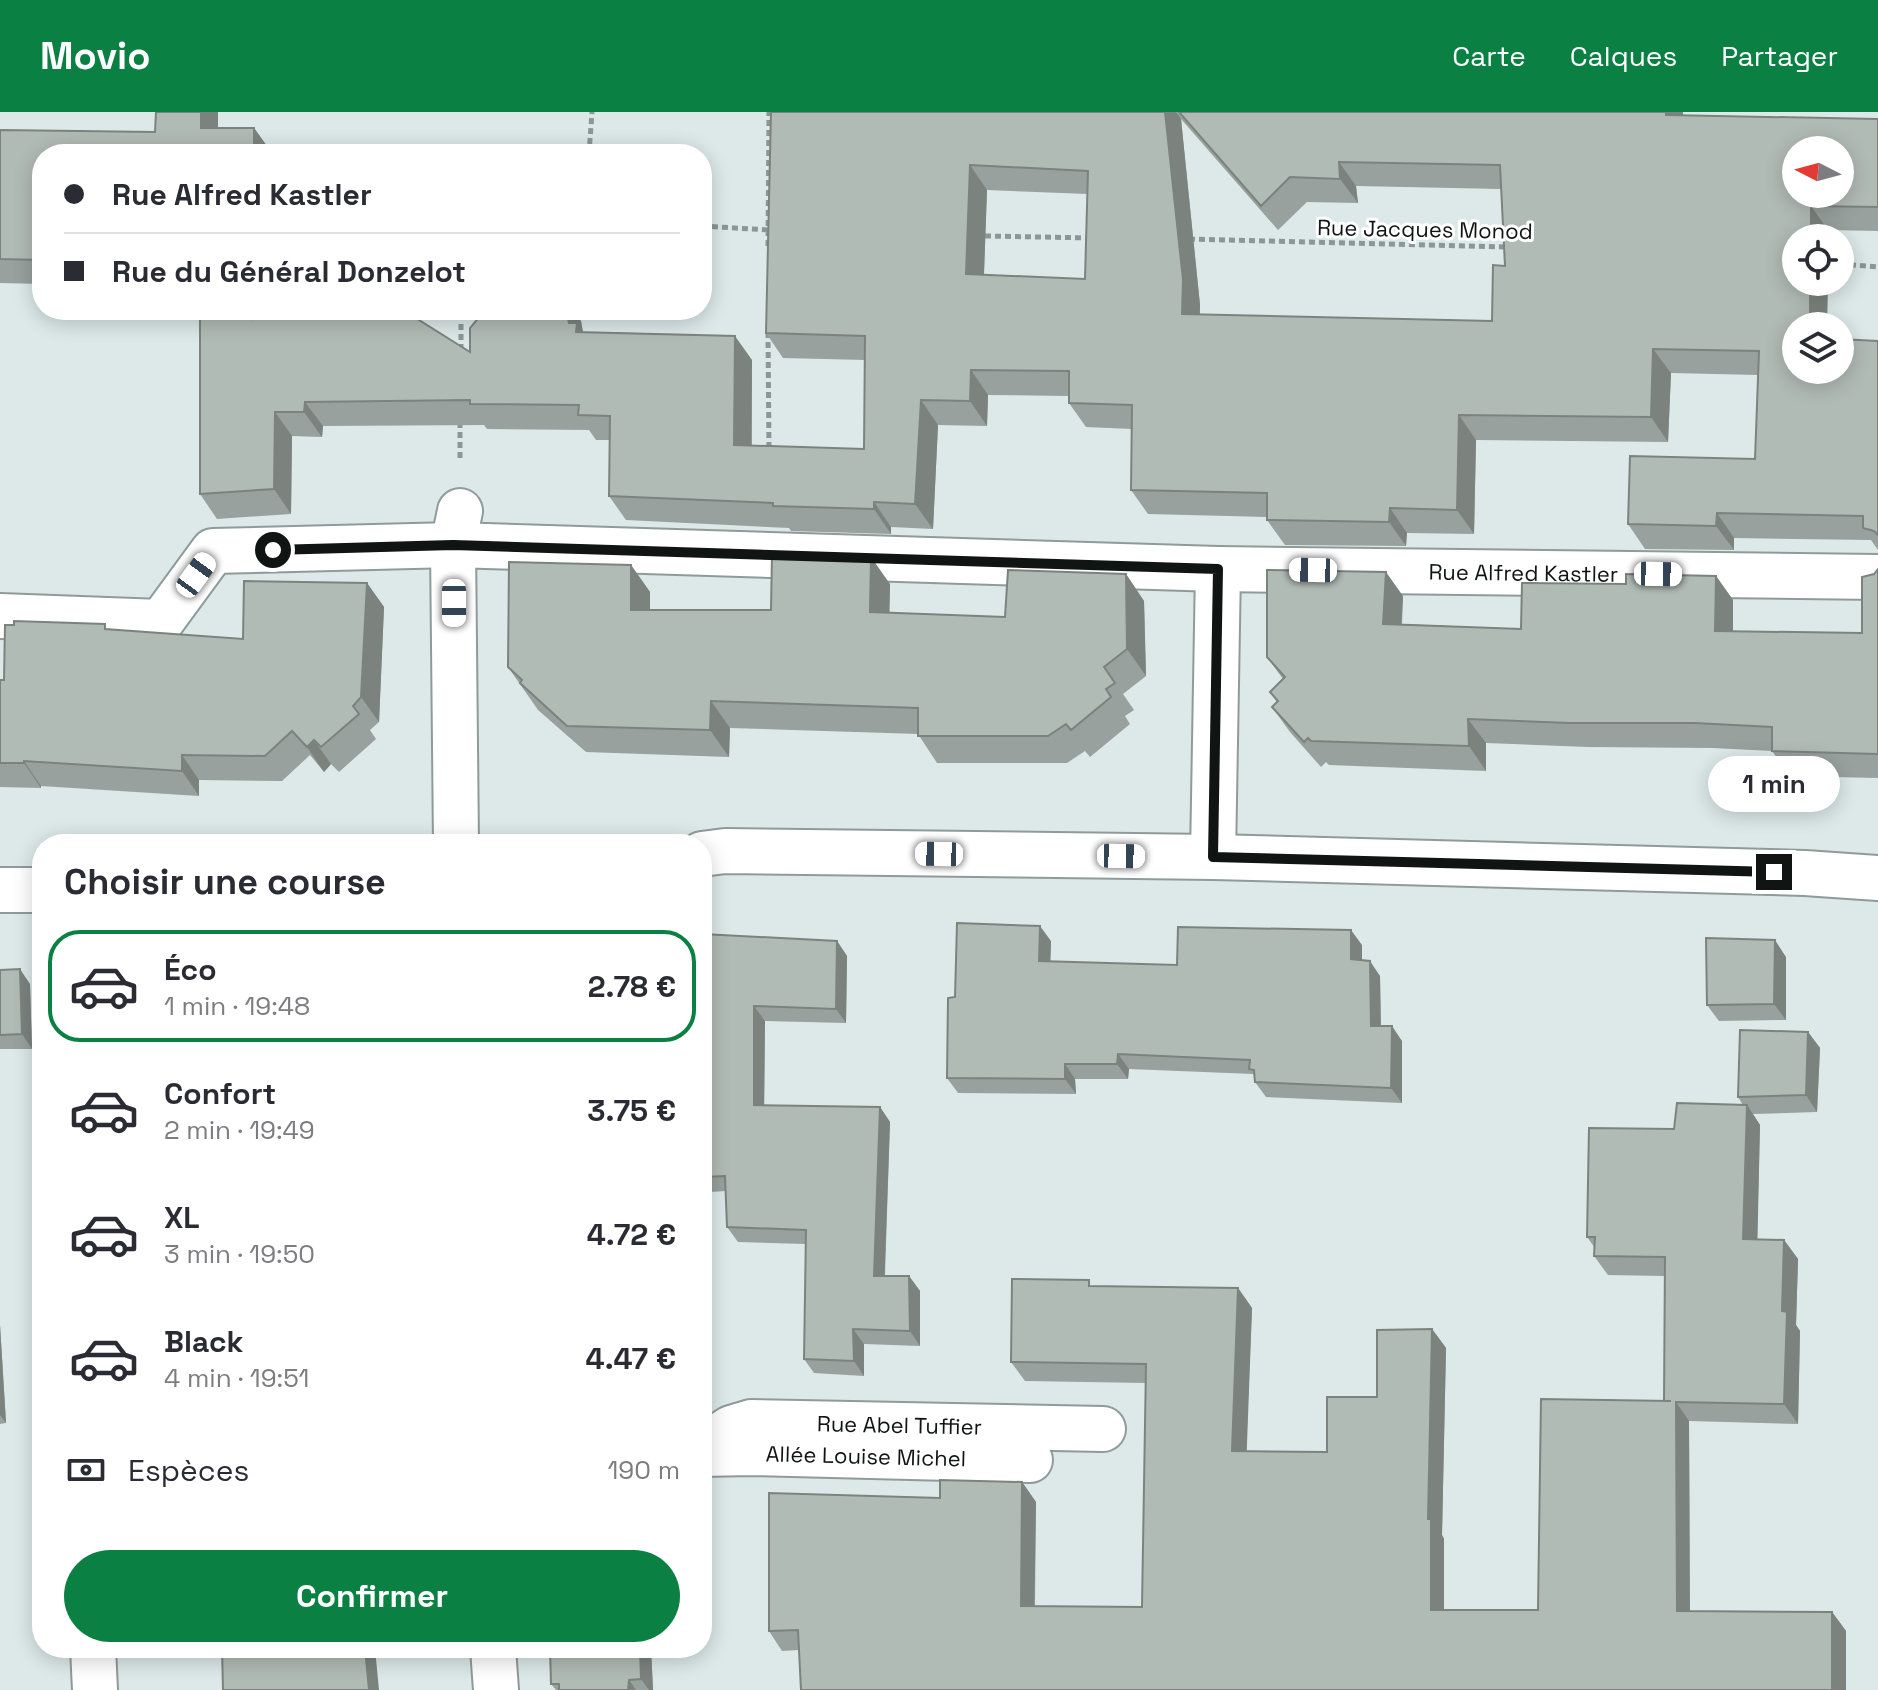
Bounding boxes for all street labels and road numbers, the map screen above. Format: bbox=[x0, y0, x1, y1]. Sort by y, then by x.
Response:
street label: Rue Jacques Monod bbox=[1317, 213, 1533, 245]
street label: Rue Alfred Kastler bbox=[1428, 558, 1618, 588]
street label: Rue Abel Tuffier bbox=[817, 1409, 982, 1441]
street label: Allée Louise Michel bbox=[765, 1439, 967, 1472]

